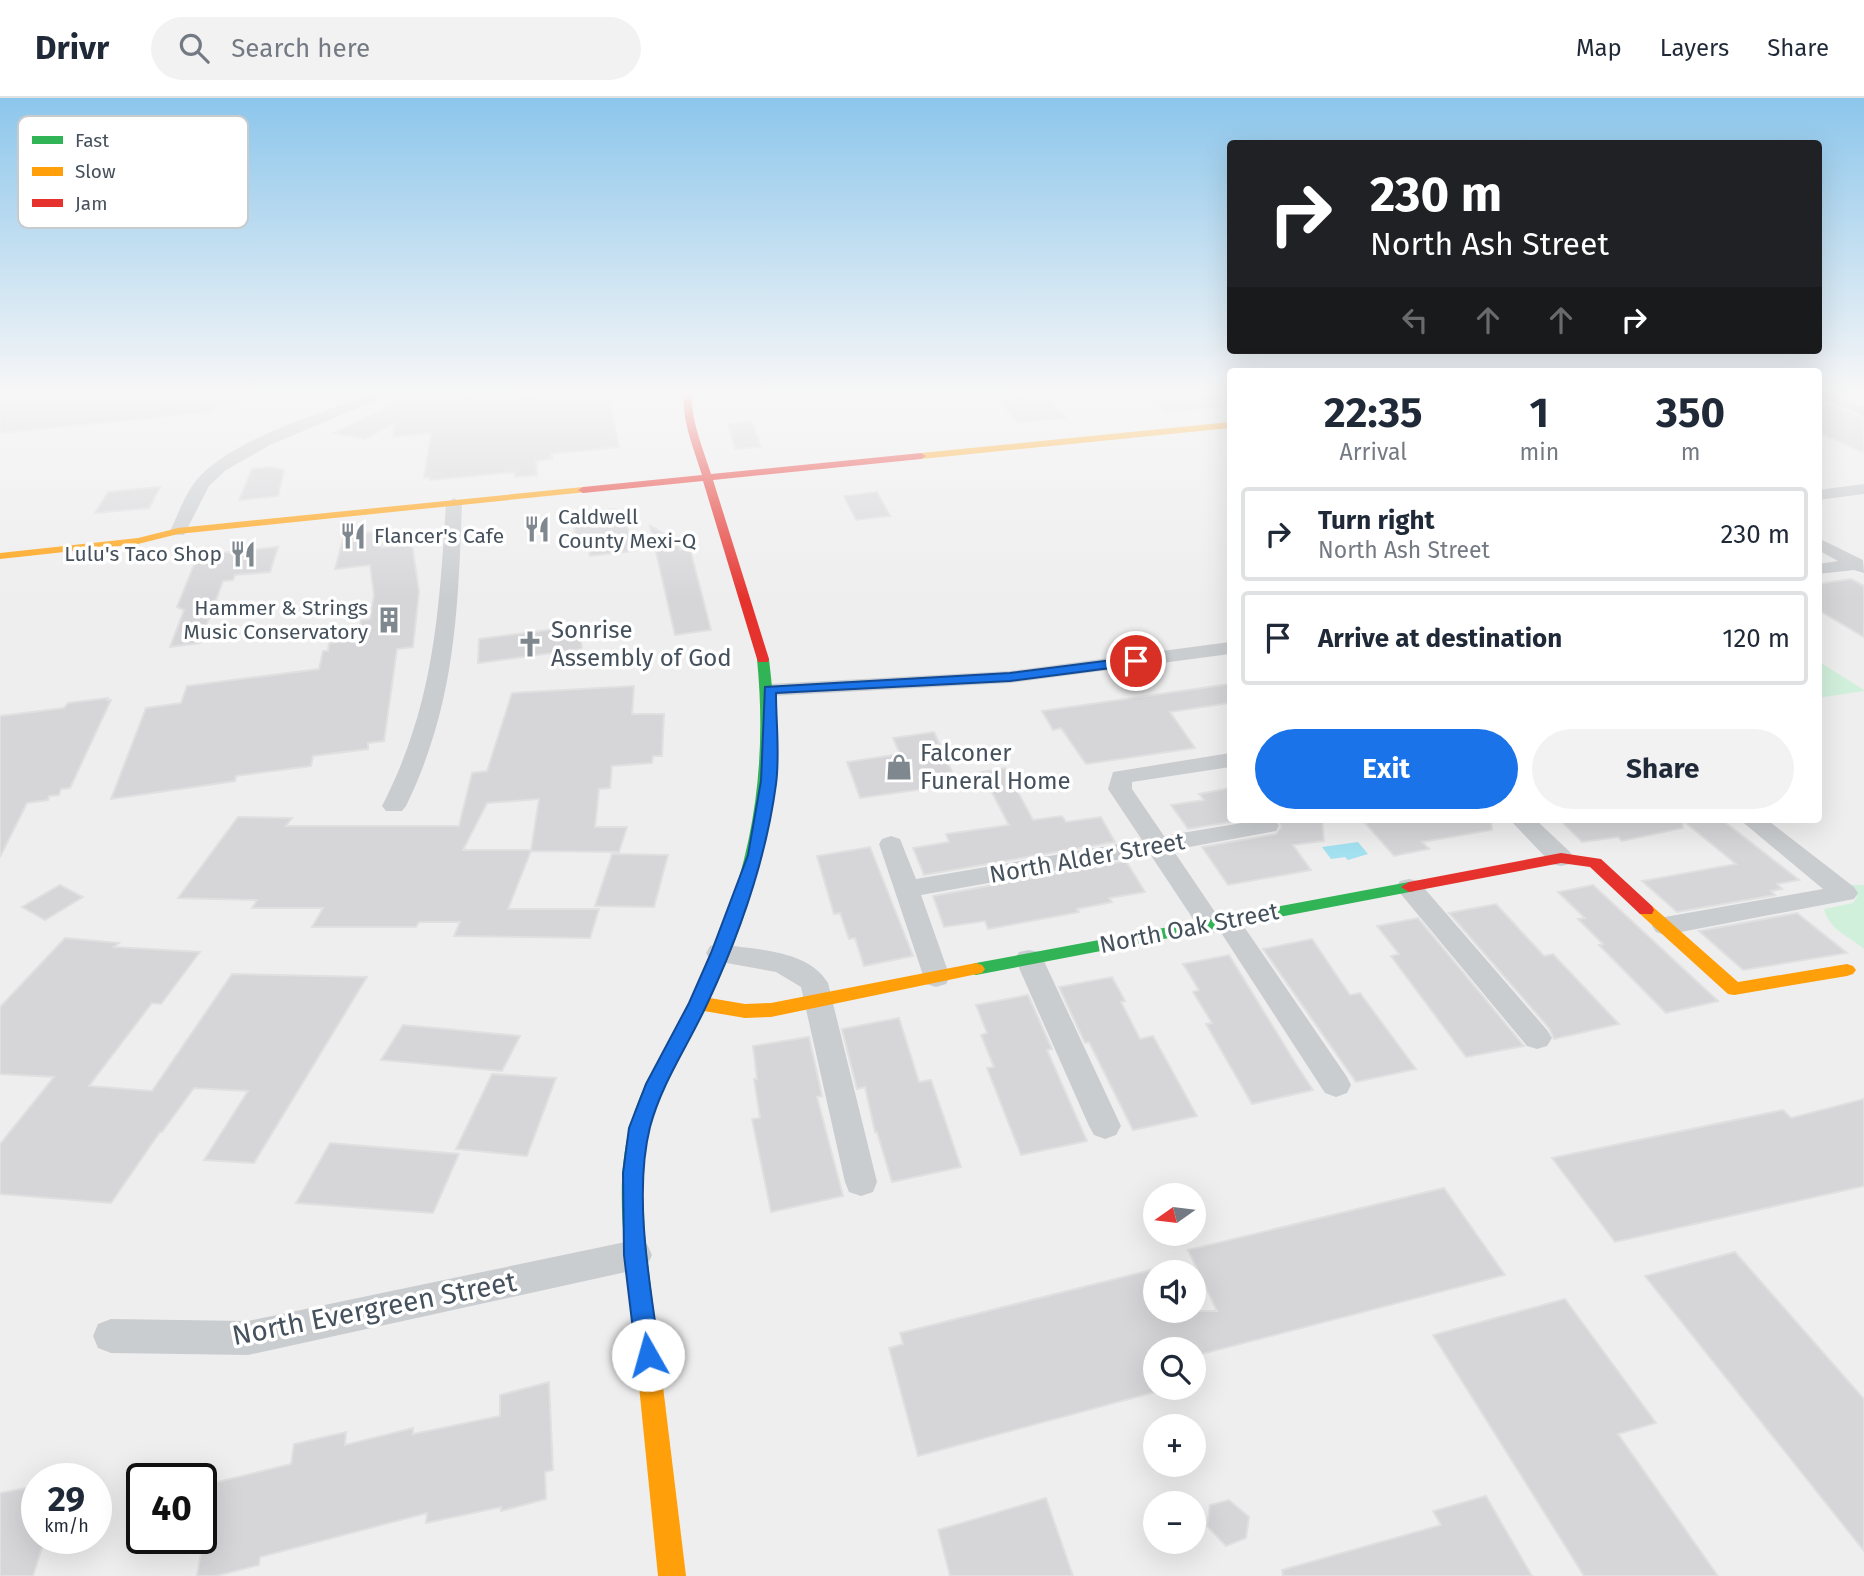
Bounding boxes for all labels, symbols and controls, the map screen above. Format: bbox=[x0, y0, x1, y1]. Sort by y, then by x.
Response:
search box bbox=[151, 17, 641, 80]
text: Drivr bbox=[35, 28, 109, 68]
icon: search bbox=[175, 29, 213, 67]
text: Search here bbox=[231, 33, 370, 64]
text: Map bbox=[1576, 34, 1622, 62]
text: Layers bbox=[1660, 34, 1729, 62]
text: Share bbox=[1767, 34, 1829, 62]
legend bbox=[18, 116, 248, 228]
text: Fast bbox=[75, 129, 109, 152]
text: Slow bbox=[75, 160, 116, 183]
text: 230 m bbox=[1370, 165, 1502, 224]
icon: right bbox=[1255, 168, 1346, 259]
text: Jam bbox=[75, 192, 107, 215]
text: North Ash Street bbox=[1370, 225, 1609, 263]
icon: left bbox=[1396, 301, 1434, 339]
icon: ahead bbox=[1469, 301, 1507, 339]
icon: ahead bbox=[1542, 301, 1580, 339]
icon: right bbox=[1615, 301, 1653, 339]
text: 22:35 bbox=[1324, 388, 1423, 438]
text: 1 bbox=[1530, 388, 1549, 438]
text: 350 bbox=[1656, 388, 1725, 438]
text: Arrival bbox=[1340, 438, 1407, 466]
text: min bbox=[1519, 438, 1559, 466]
text: m bbox=[1681, 438, 1700, 466]
place label: Caldwell County Mexi-Q bbox=[558, 504, 696, 554]
text: Turn right bbox=[1318, 505, 1435, 536]
restaurant icon: Caldwell County Mexi-Q bbox=[522, 514, 552, 544]
icon: right bbox=[1259, 515, 1297, 553]
text: 230 m bbox=[1721, 519, 1790, 550]
restaurant icon: Flancer's Cafe bbox=[338, 521, 368, 551]
place label: Flancer's Cafe bbox=[374, 523, 504, 549]
text: North Ash Street bbox=[1318, 536, 1490, 564]
restaurant icon: Lulu's Taco Shop bbox=[228, 539, 258, 569]
place label: Lulu's Taco Shop bbox=[64, 541, 222, 567]
place label: Hammer & Strings Music Conservatory bbox=[183, 595, 369, 645]
building icon: Hammer & Strings Music Conservatory bbox=[374, 605, 404, 635]
place label: Sonrise Assembly of God bbox=[551, 616, 732, 672]
icon: arrive bbox=[1259, 619, 1297, 657]
text: Arrive at destination bbox=[1318, 623, 1562, 654]
text: 120 m bbox=[1722, 623, 1790, 654]
church icon: Sonrise Assembly of God bbox=[515, 629, 545, 659]
pin bbox=[1106, 631, 1166, 691]
icon: arrive bbox=[1117, 642, 1155, 680]
button: Exit bbox=[1255, 729, 1518, 809]
button: Share bbox=[1532, 729, 1794, 809]
place label: Falconer Funeral Home bbox=[920, 739, 1071, 795]
shop icon: Falconer Funeral Home bbox=[884, 752, 914, 782]
street label: North Alder Street bbox=[987, 827, 1187, 889]
street label: North Oak Street bbox=[1097, 897, 1281, 959]
north arrow bbox=[1143, 1183, 1206, 1246]
map controls bbox=[1143, 1183, 1206, 1554]
button: sound bbox=[1143, 1260, 1206, 1323]
street label: North Evergreen Street bbox=[229, 1265, 520, 1352]
position arrow bbox=[611, 1318, 685, 1392]
button: search bbox=[1143, 1337, 1206, 1400]
button: + bbox=[1143, 1414, 1206, 1477]
speed limit sign: 40 bbox=[126, 1463, 217, 1554]
text: 29 bbox=[48, 1478, 85, 1520]
button: − bbox=[1143, 1491, 1206, 1554]
text: km/h bbox=[44, 1515, 89, 1537]

